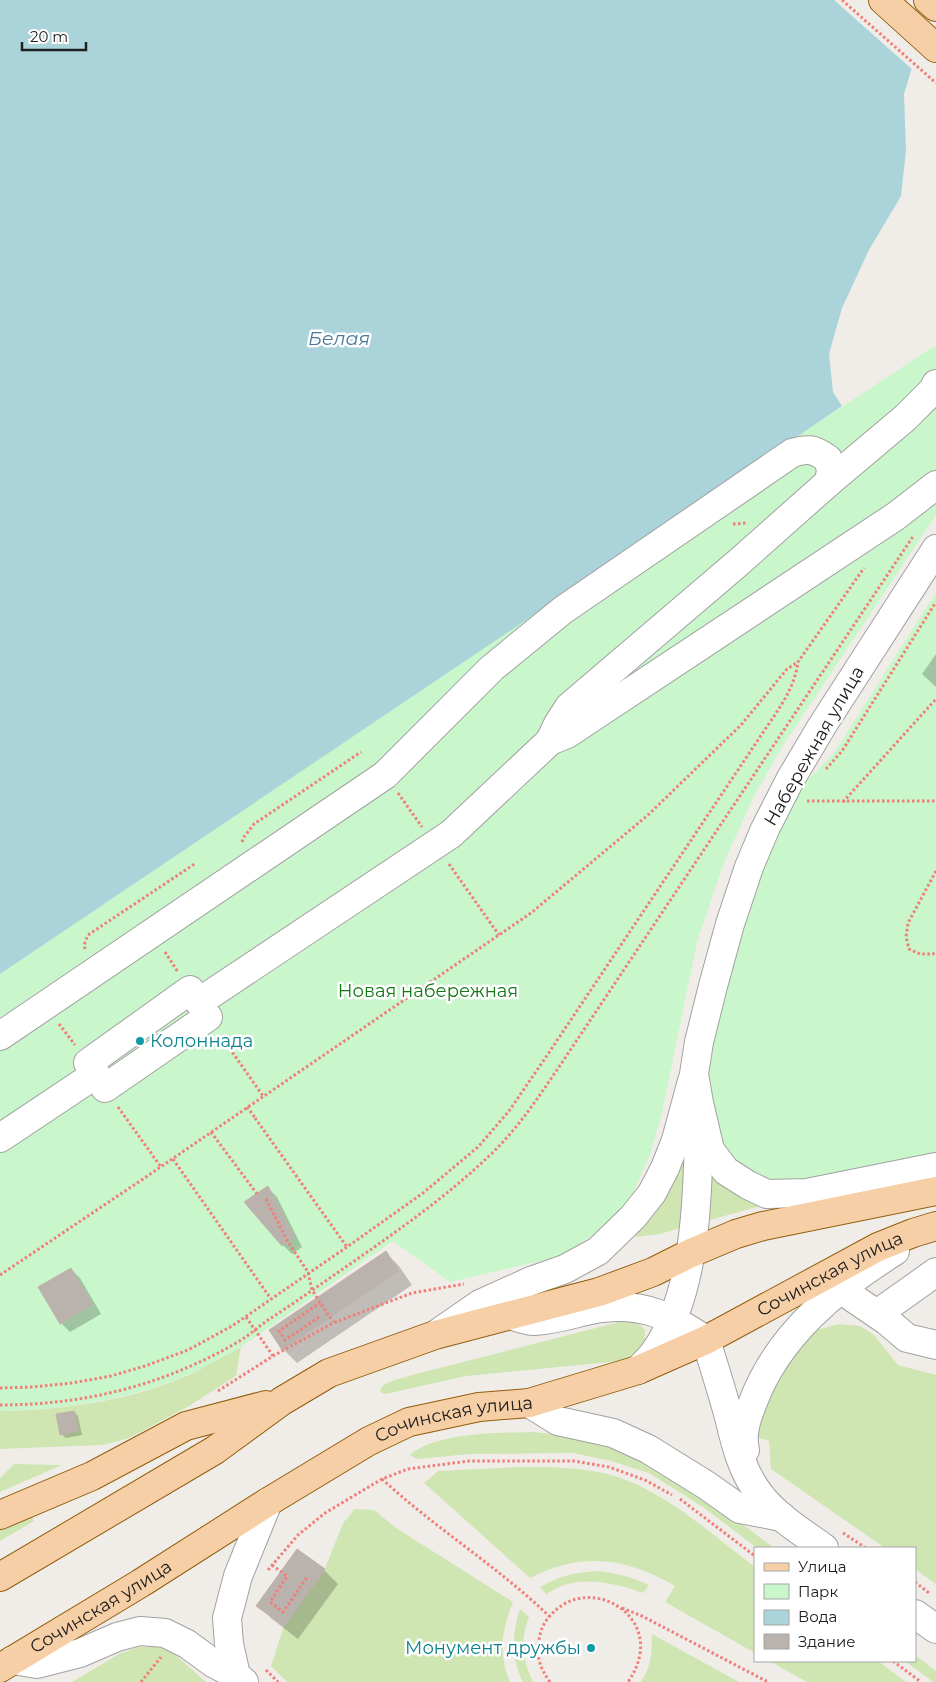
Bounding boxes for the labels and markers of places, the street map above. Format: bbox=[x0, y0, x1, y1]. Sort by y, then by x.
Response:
place label: Колоннада bbox=[150, 1030, 253, 1052]
marker: Колоннада bbox=[134, 1035, 146, 1047]
place label: Монумент дружбы bbox=[405, 1637, 581, 1659]
marker: Монумент дружбы bbox=[585, 1642, 597, 1654]

